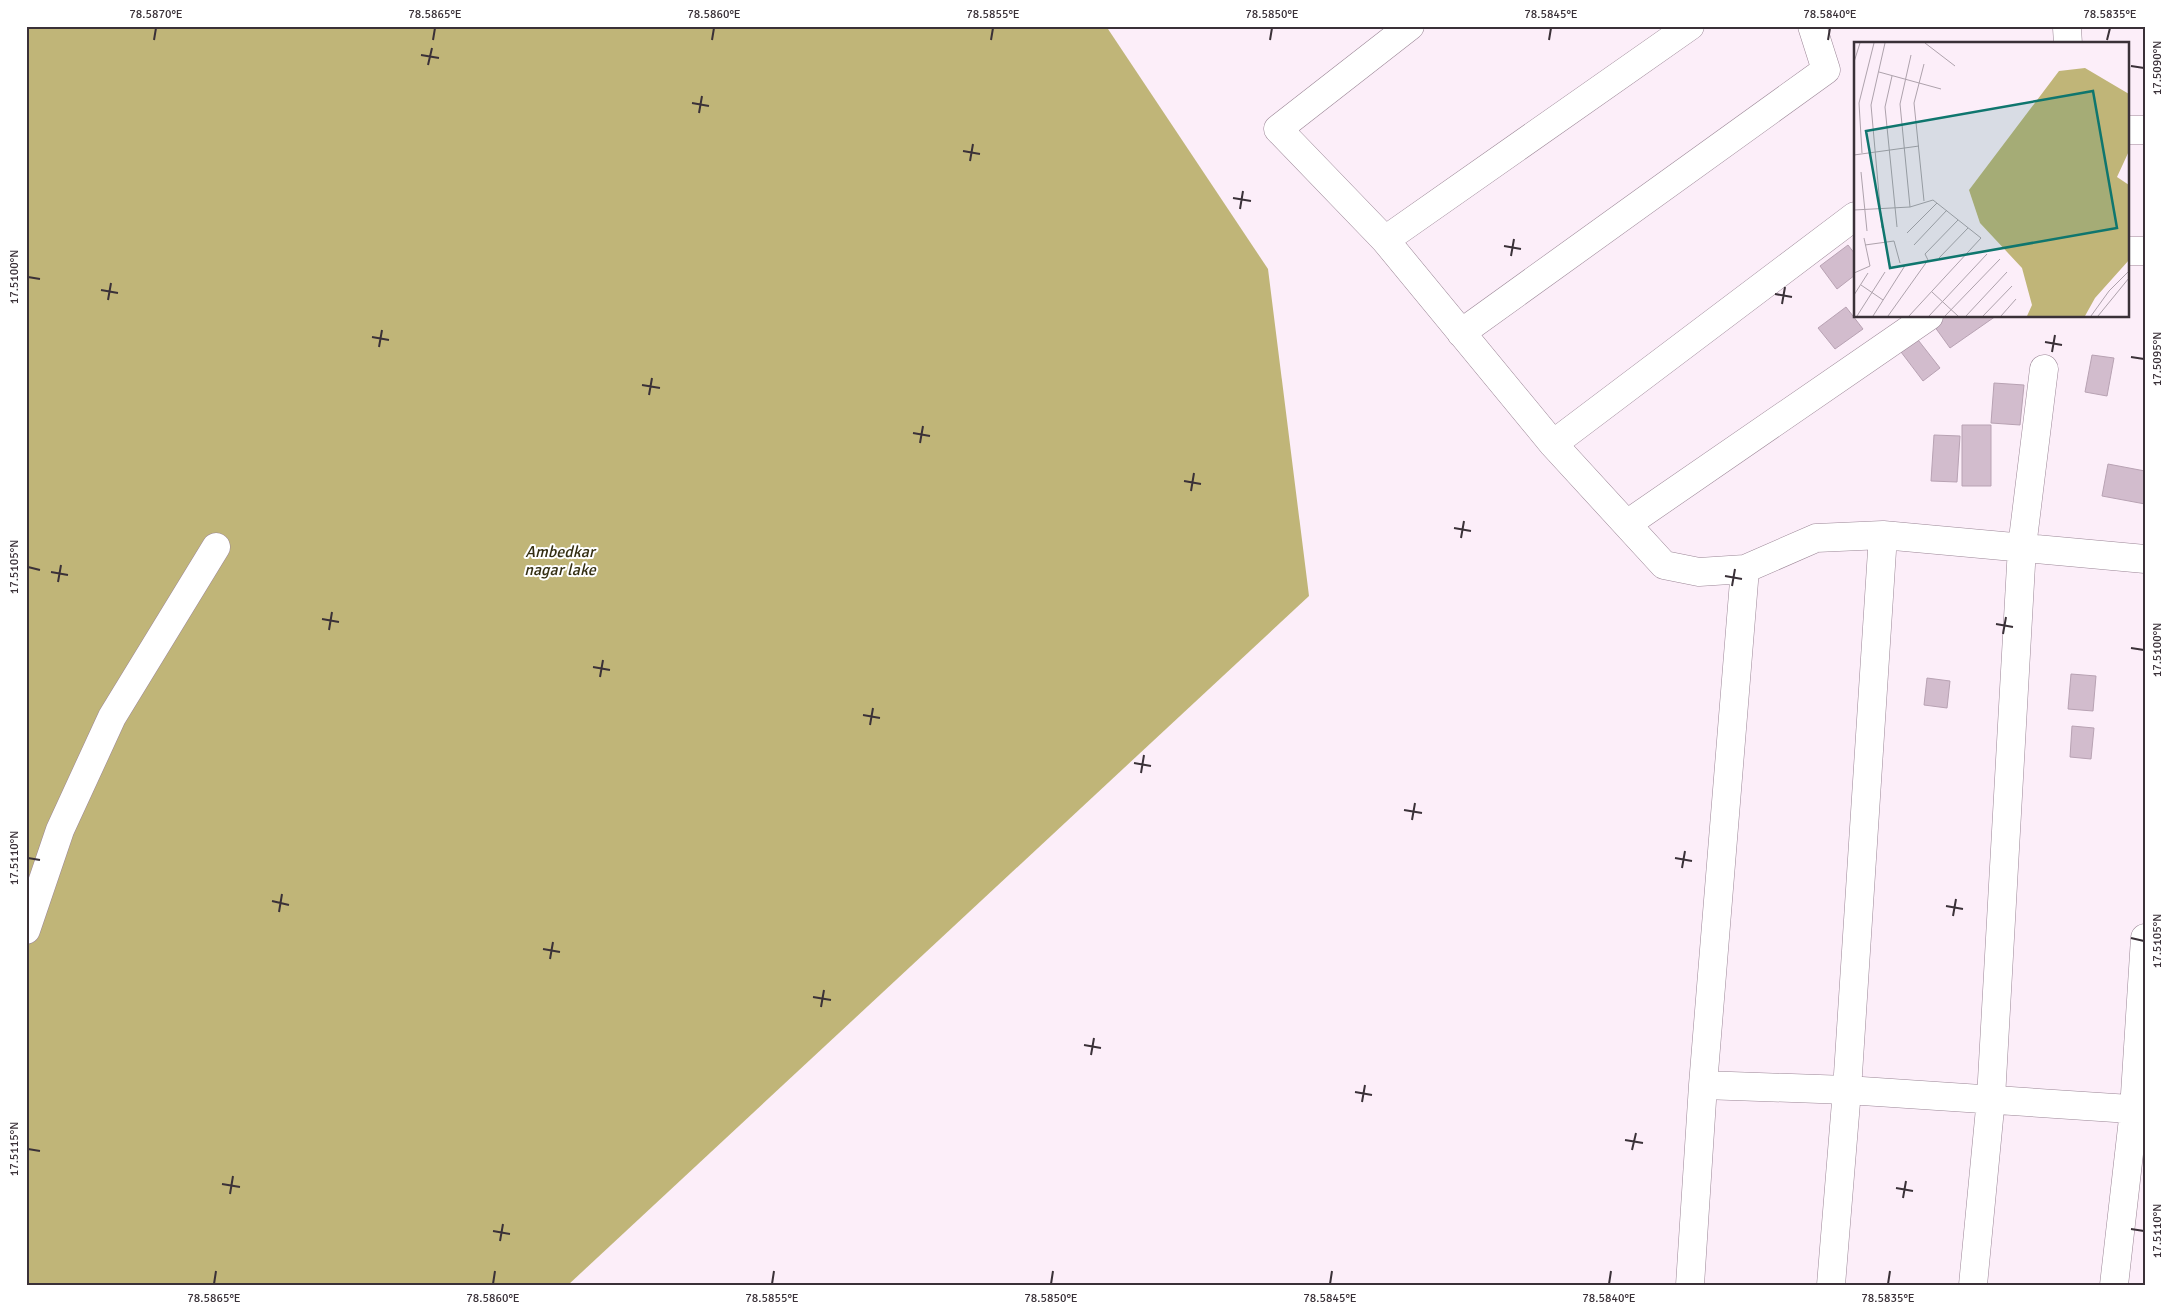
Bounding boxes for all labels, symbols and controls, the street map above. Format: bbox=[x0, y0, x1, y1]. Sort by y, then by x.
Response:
text: 78.5870°E bbox=[129, 7, 183, 22]
text: 78.5865°E bbox=[408, 7, 462, 22]
text: 78.5860°E bbox=[687, 7, 741, 22]
text: 78.5855°E bbox=[966, 7, 1020, 22]
text: 78.5850°E bbox=[1245, 7, 1299, 22]
text: 78.5845°E bbox=[1524, 7, 1578, 22]
text: 78.5840°E bbox=[1803, 7, 1857, 22]
text: 78.5835°E bbox=[2083, 7, 2137, 22]
text: 17.5090°N bbox=[2150, 41, 2165, 95]
inset map bbox=[1854, 42, 2128, 318]
text: 17.5100°N bbox=[7, 250, 22, 304]
text: 17.5095°N bbox=[2150, 332, 2165, 386]
text: 17.5105°N bbox=[7, 540, 22, 594]
water label: Ambedkar nagar lake bbox=[524, 542, 597, 580]
text: 17.5100°N bbox=[2150, 623, 2165, 677]
text: 17.5110°N bbox=[7, 831, 22, 885]
text: 17.5105°N bbox=[2150, 914, 2165, 968]
text: 17.5115°N bbox=[7, 1122, 22, 1176]
text: 17.5110°N bbox=[2150, 1204, 2165, 1258]
text: 78.5865°E bbox=[187, 1291, 241, 1306]
text: 78.5860°E bbox=[466, 1291, 520, 1306]
text: 78.5855°E bbox=[745, 1291, 799, 1306]
text: 78.5850°E bbox=[1024, 1291, 1078, 1306]
text: 78.5845°E bbox=[1303, 1291, 1357, 1306]
text: 78.5840°E bbox=[1582, 1291, 1636, 1306]
text: 78.5835°E bbox=[1861, 1291, 1915, 1306]

